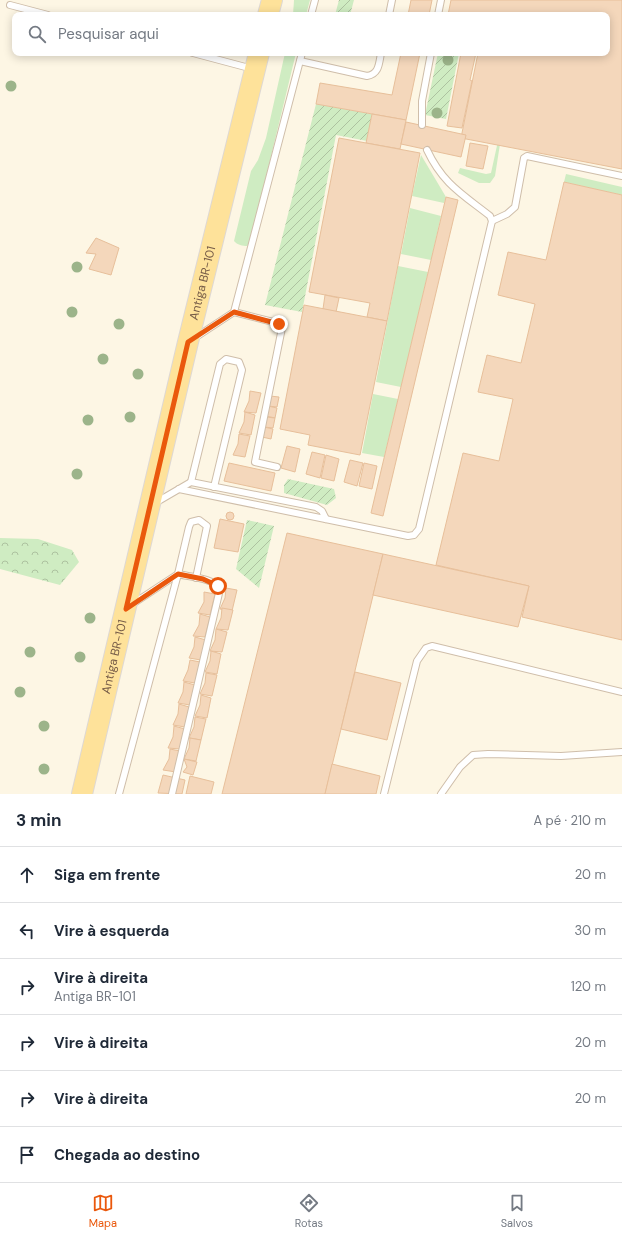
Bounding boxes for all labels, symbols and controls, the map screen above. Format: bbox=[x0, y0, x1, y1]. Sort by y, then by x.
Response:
search box bbox=[12, 12, 610, 56]
icon: search bbox=[26, 23, 48, 45]
text: Pesquisar aqui bbox=[58, 24, 159, 44]
street label: Antiga BR-101 bbox=[186, 244, 219, 322]
route end bbox=[270, 315, 288, 333]
route start bbox=[209, 577, 227, 595]
street label: Antiga BR-101 bbox=[98, 618, 131, 695]
text: 3 min bbox=[16, 809, 61, 831]
text: A pé · 210 m bbox=[533, 812, 606, 829]
icon: ahead bbox=[16, 864, 38, 886]
text: Siga em frente bbox=[54, 865, 160, 885]
text: 20 m bbox=[575, 866, 606, 883]
icon: left bbox=[16, 920, 38, 942]
text: Vire à esquerda bbox=[54, 921, 169, 941]
text: 30 m bbox=[574, 922, 606, 939]
text: Vire à direita bbox=[54, 968, 148, 988]
icon: right bbox=[16, 976, 38, 998]
text: 120 m bbox=[571, 978, 606, 995]
text: Antiga BR-101 bbox=[54, 988, 136, 1005]
icon: right bbox=[16, 1032, 38, 1054]
text: Vire à direita bbox=[54, 1033, 148, 1053]
text: 20 m bbox=[575, 1034, 606, 1051]
icon: right bbox=[16, 1088, 38, 1110]
text: Vire à direita bbox=[54, 1089, 148, 1109]
text: 20 m bbox=[575, 1090, 606, 1107]
icon: arrive bbox=[16, 1144, 38, 1166]
text: Chegada ao destino bbox=[54, 1145, 200, 1165]
tab: Mapa bbox=[89, 1192, 117, 1230]
tab: Rotas bbox=[295, 1192, 323, 1230]
tab: Salvos bbox=[501, 1192, 533, 1230]

